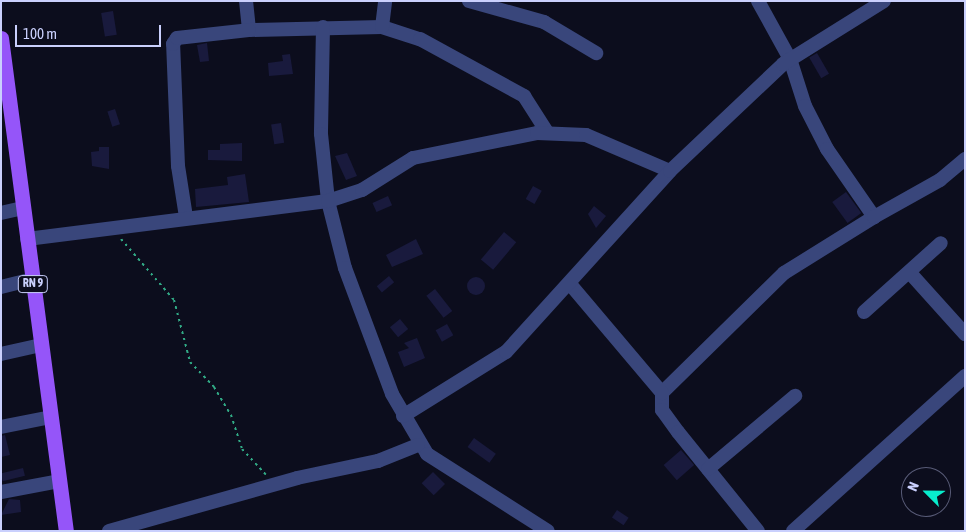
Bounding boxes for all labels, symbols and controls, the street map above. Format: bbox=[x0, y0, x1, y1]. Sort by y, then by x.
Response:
scale bar bbox=[18, 15, 164, 47]
text: 100 m bbox=[23, 25, 57, 42]
road number: RN 9 bbox=[17, 274, 49, 294]
north arrow bbox=[901, 467, 951, 517]
text: N bbox=[904, 480, 922, 493]

